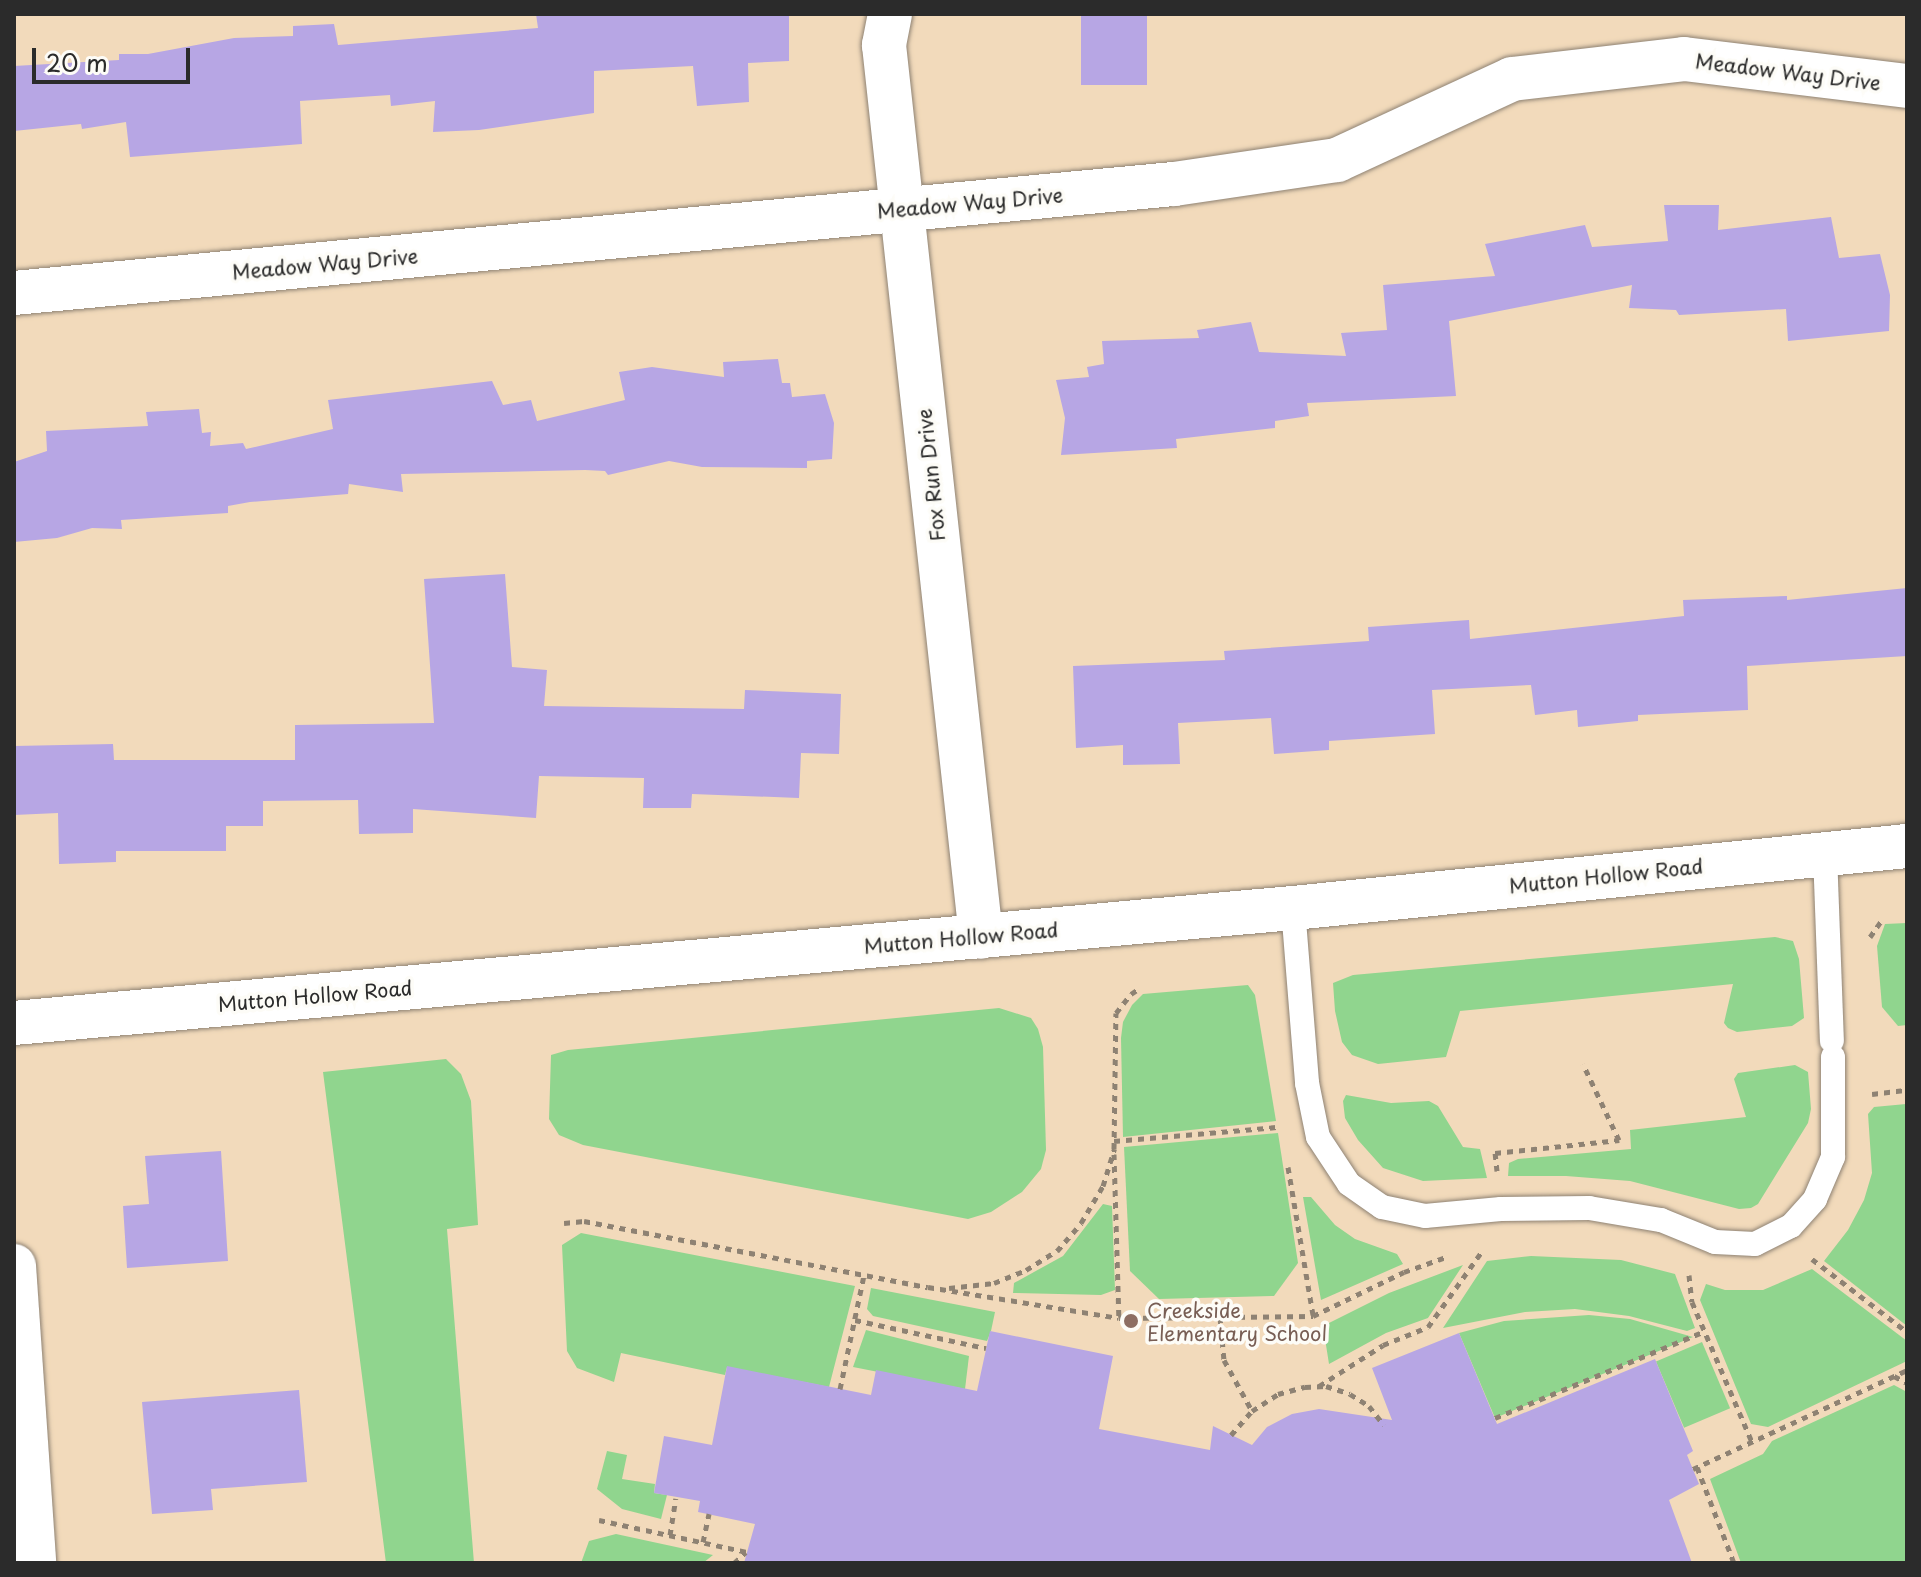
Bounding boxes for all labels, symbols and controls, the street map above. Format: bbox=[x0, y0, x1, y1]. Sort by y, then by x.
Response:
scale bar bbox=[36, 32, 194, 82]
text: 20 m bbox=[46, 44, 108, 80]
street label: Meadow Way Drive bbox=[1694, 49, 1882, 95]
street label: Meadow Way Drive bbox=[876, 183, 1064, 223]
street label: Meadow Way Drive bbox=[231, 244, 419, 284]
street label: Fox Run Drive bbox=[912, 407, 950, 543]
street label: Mutton Hollow Road bbox=[1508, 854, 1704, 898]
street label: Mutton Hollow Road bbox=[863, 918, 1059, 958]
street label: Mutton Hollow Road bbox=[217, 976, 413, 1016]
place label: Creekside Elementary School bbox=[1147, 1298, 1327, 1345]
marker: Creekside Elementary School bbox=[1122, 1312, 1140, 1330]

